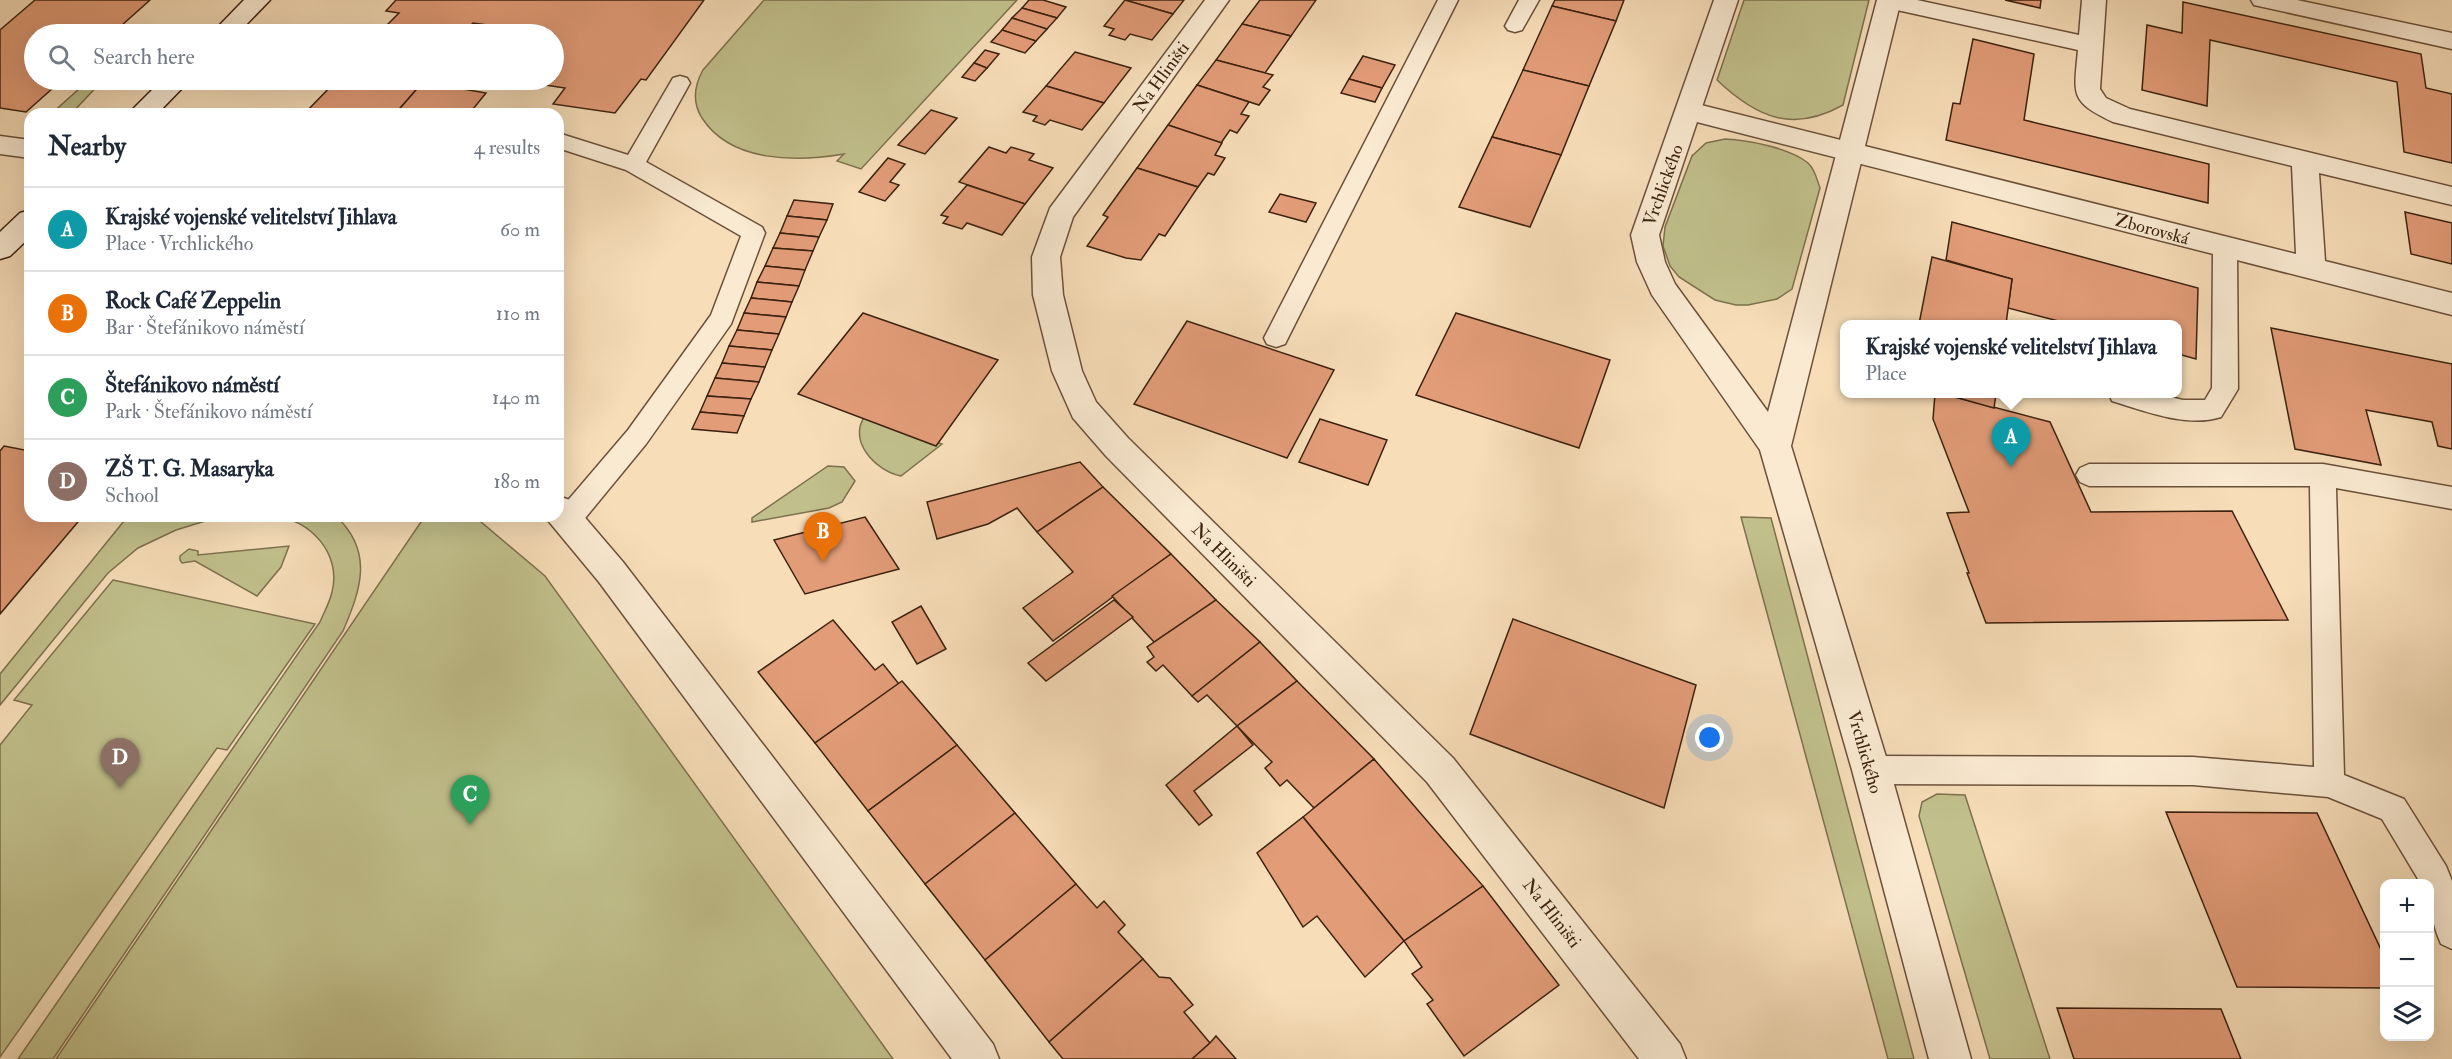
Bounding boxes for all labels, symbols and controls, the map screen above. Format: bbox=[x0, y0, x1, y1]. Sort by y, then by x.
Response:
search box bbox=[24, 24, 564, 90]
street label: Na Hliništi bbox=[1128, 37, 1195, 117]
icon: search bbox=[45, 41, 78, 74]
text: Search here bbox=[93, 43, 195, 71]
text: Nearby bbox=[48, 131, 126, 163]
text: 4 results bbox=[474, 135, 540, 160]
street label: Vrchlického bbox=[1638, 141, 1689, 229]
text: Krajské vojenské velitelství Jihlava bbox=[105, 203, 397, 231]
street label: Zborovská bbox=[2112, 209, 2192, 251]
text: A bbox=[61, 217, 74, 242]
text: 60 m bbox=[500, 217, 540, 242]
text: Place · Vrchlického bbox=[105, 231, 253, 256]
text: Rock Café Zeppelin bbox=[105, 287, 281, 315]
text: B bbox=[61, 301, 74, 326]
text: 110 m bbox=[496, 301, 540, 326]
text: Bar · Štefánikovo náměstí bbox=[105, 315, 304, 340]
popup bbox=[1840, 320, 2182, 398]
text: Krajské vojenské velitelství Jihlava bbox=[1865, 333, 2157, 361]
text: Place bbox=[1865, 361, 1907, 386]
text: Štefánikovo náměstí bbox=[105, 371, 279, 399]
text: C bbox=[60, 385, 75, 410]
text: 140 m bbox=[492, 385, 540, 410]
text: Park · Štefánikovo náměstí bbox=[105, 399, 312, 424]
pin: A bbox=[1992, 418, 2030, 467]
text: ZŠ T. G. Masaryka bbox=[105, 455, 274, 483]
text: D bbox=[59, 469, 76, 494]
text: 180 m bbox=[493, 469, 540, 494]
text: School bbox=[105, 483, 159, 508]
pin: B bbox=[804, 512, 842, 562]
street label: Na Hliništi bbox=[1187, 518, 1261, 593]
street label: Vrchlického bbox=[1842, 708, 1887, 797]
your location bbox=[1695, 723, 1724, 752]
pin: D bbox=[100, 738, 140, 788]
pin: C bbox=[450, 776, 490, 825]
street label: Na Hliništi bbox=[1517, 874, 1586, 953]
map controls bbox=[2380, 879, 2434, 1041]
button: + bbox=[2380, 879, 2434, 933]
button: − bbox=[2380, 933, 2434, 987]
button: layers bbox=[2380, 987, 2434, 1041]

